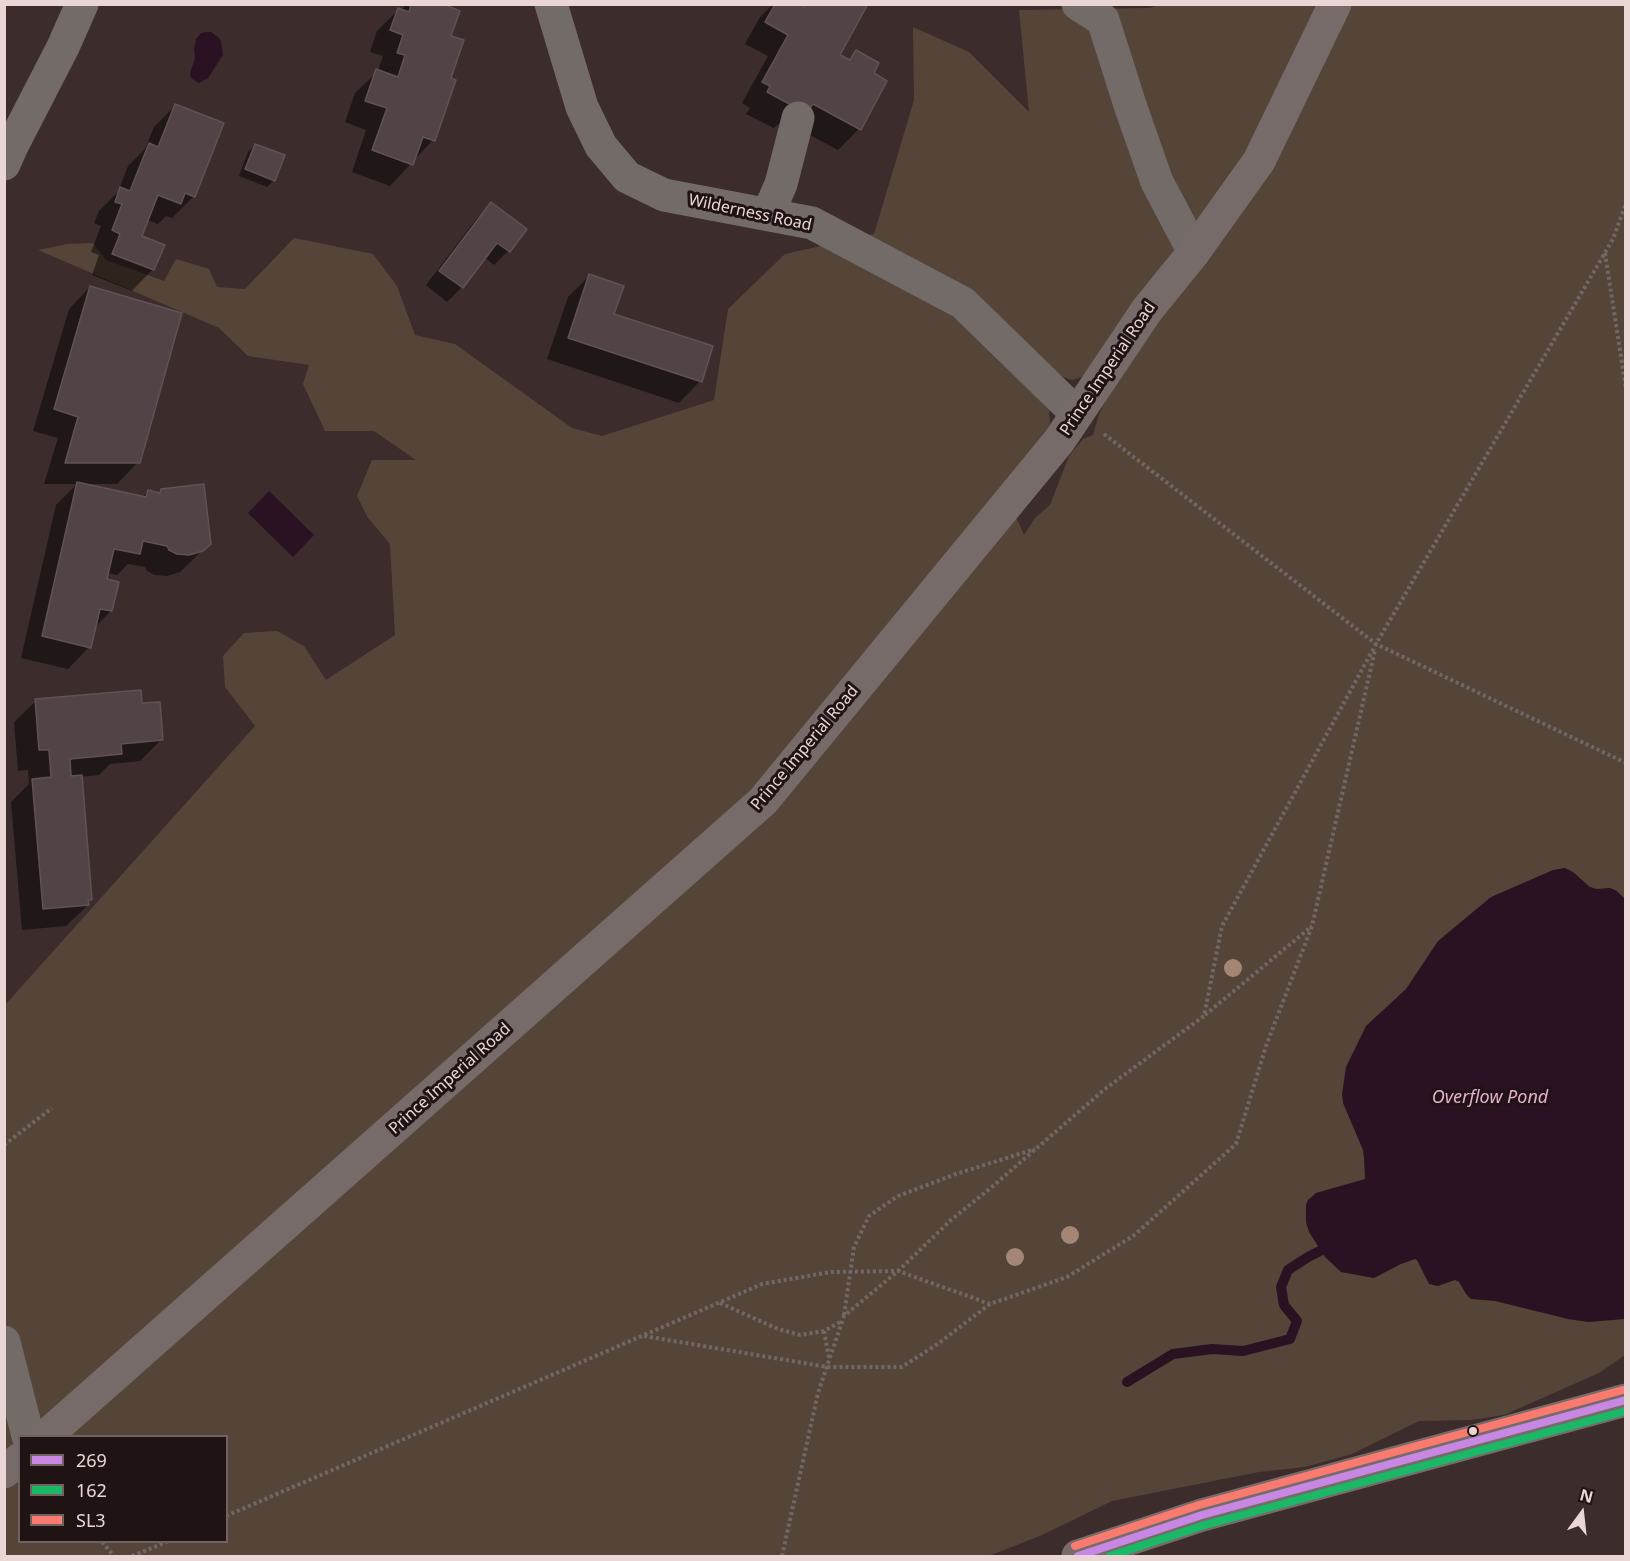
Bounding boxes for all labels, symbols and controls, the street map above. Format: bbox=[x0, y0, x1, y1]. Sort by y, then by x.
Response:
street label: Wilderness Road bbox=[687, 191, 813, 235]
street label: Prince Imperial Road bbox=[1056, 299, 1160, 439]
street label: Prince Imperial Road bbox=[747, 682, 863, 814]
street label: Prince Imperial Road bbox=[385, 1019, 515, 1139]
water label: Overflow Pond bbox=[1432, 1087, 1548, 1109]
unlabelled marker bbox=[1467, 1425, 1479, 1437]
legend bbox=[18, 1435, 228, 1543]
text: 269 bbox=[76, 1448, 107, 1472]
text: 162 bbox=[76, 1478, 107, 1502]
north arrow bbox=[1552, 1483, 1612, 1543]
text: N bbox=[1578, 1483, 1596, 1508]
text: SL3 bbox=[76, 1508, 106, 1532]

